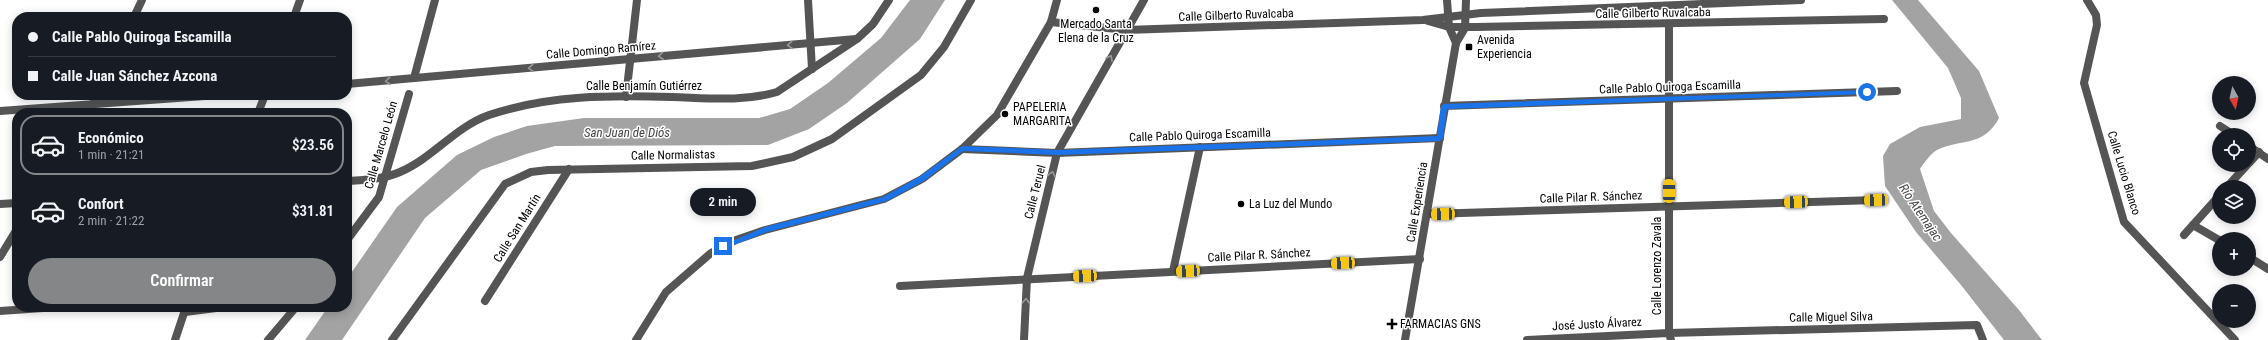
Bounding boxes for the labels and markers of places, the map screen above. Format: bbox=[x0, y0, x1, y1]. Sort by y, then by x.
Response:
marker: Mercado Santa Elena de la Cruz bbox=[1091, 5, 1101, 15]
place label: Mercado Santa Elena de la Cruz bbox=[1058, 17, 1134, 45]
place label: Avenida Experiencia bbox=[1477, 33, 1532, 61]
marker: Avenida Experiencia bbox=[1464, 42, 1474, 52]
place label: PAPELERIA MARGARITA bbox=[1013, 100, 1071, 128]
marker: PAPELERIA MARGARITA bbox=[1000, 109, 1010, 119]
place label: La Luz del Mundo bbox=[1249, 197, 1332, 211]
marker: La Luz del Mundo bbox=[1236, 199, 1246, 209]
place label: FARMACIAS GNS bbox=[1400, 317, 1481, 331]
marker: FARMACIAS GNS bbox=[1387, 319, 1397, 329]

